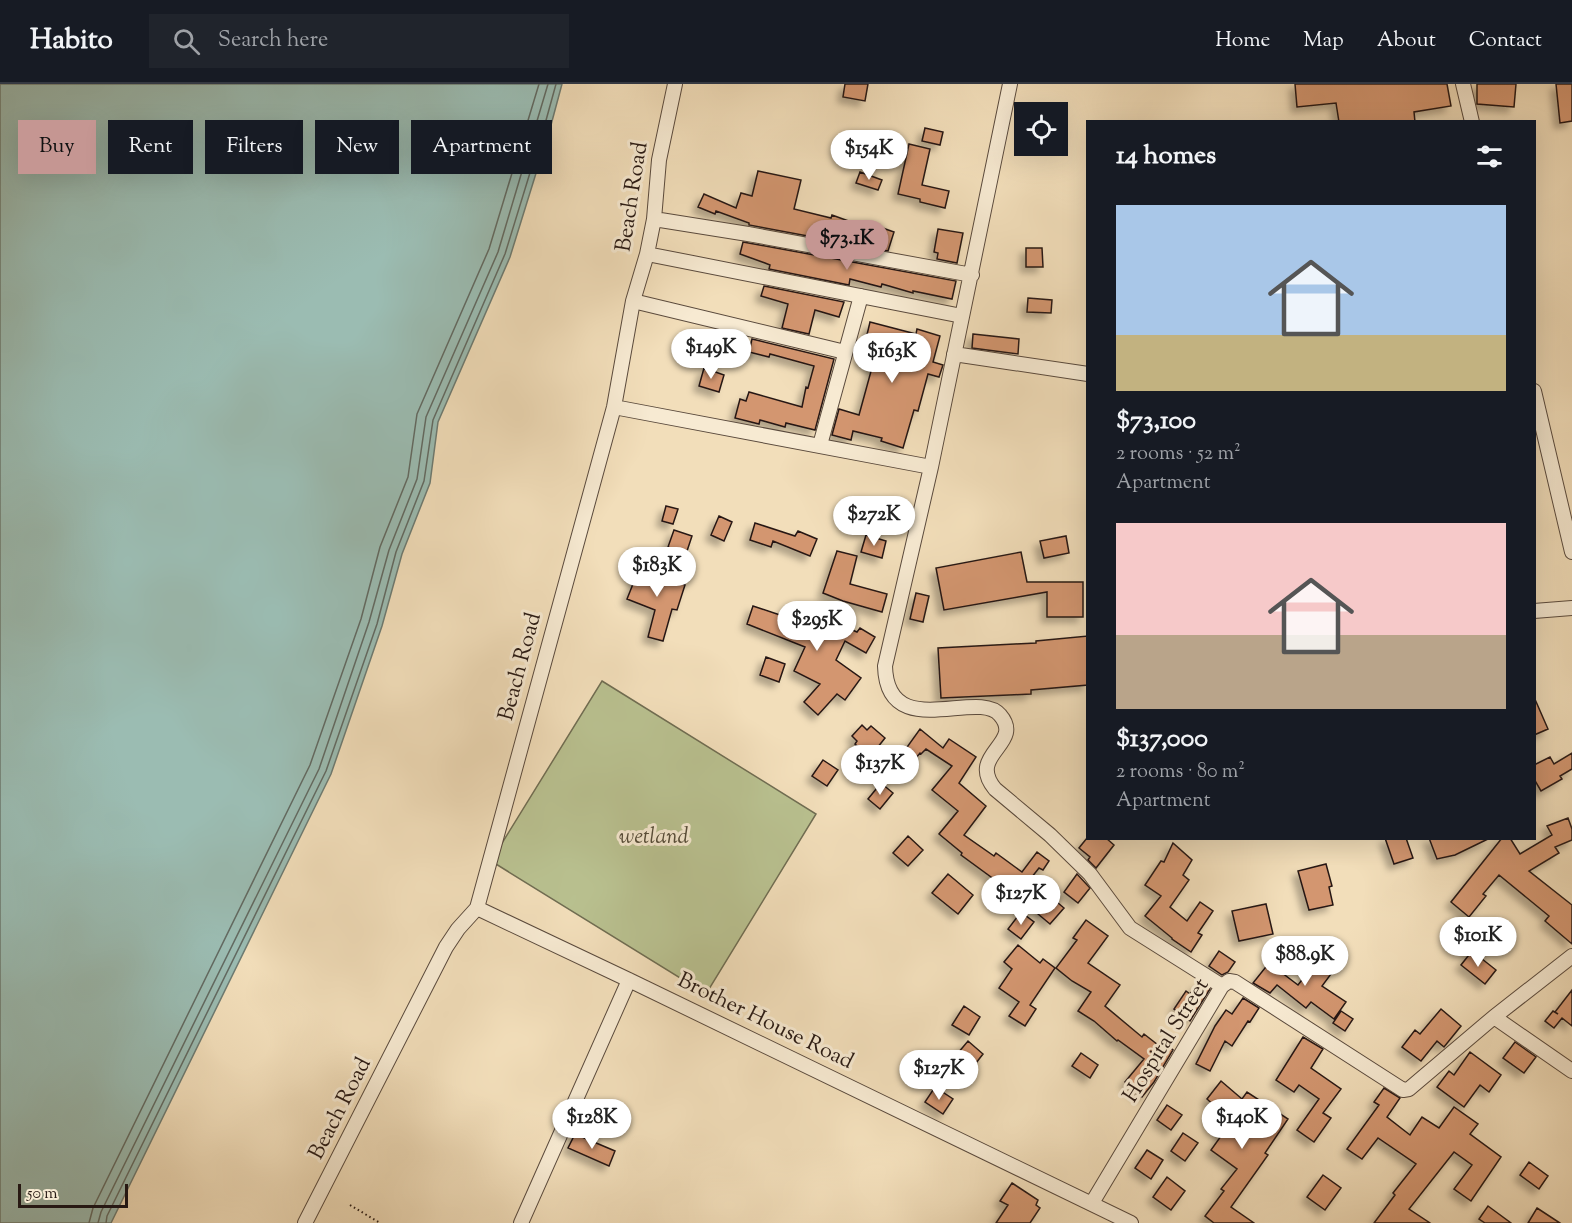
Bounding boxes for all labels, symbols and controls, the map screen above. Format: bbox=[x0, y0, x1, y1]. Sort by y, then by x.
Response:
search box bbox=[149, 14, 569, 68]
text: Habito bbox=[30, 21, 113, 61]
icon: search bbox=[170, 25, 203, 58]
text: Search here bbox=[218, 25, 328, 57]
text: Home bbox=[1215, 26, 1270, 56]
text: Map bbox=[1303, 26, 1344, 56]
text: About bbox=[1377, 26, 1436, 56]
text: Contact bbox=[1469, 26, 1542, 56]
map controls bbox=[1014, 102, 1068, 156]
button: locate bbox=[1014, 102, 1068, 156]
chip: Buy bbox=[18, 120, 96, 174]
chip: Rent bbox=[108, 120, 193, 174]
chip: Filters bbox=[205, 120, 303, 174]
chip: New bbox=[315, 120, 399, 174]
chip: Apartment bbox=[411, 120, 552, 174]
pin: $154K bbox=[827, 130, 911, 181]
text: $154K bbox=[845, 135, 893, 164]
text: 14 homes bbox=[1116, 138, 1216, 175]
street label: Beach Road bbox=[609, 140, 657, 254]
icon: filters bbox=[1473, 140, 1506, 173]
pin: $73.1K bbox=[798, 220, 896, 271]
text: $73.1K bbox=[819, 225, 875, 254]
icon: home bbox=[1257, 244, 1365, 352]
pin: $149K bbox=[669, 329, 753, 380]
pin: $163K bbox=[850, 333, 934, 384]
text: $149K bbox=[685, 334, 737, 363]
text: $163K bbox=[867, 338, 917, 367]
text: $73,100 bbox=[1116, 403, 1196, 440]
text: 2 rooms · 52 m² bbox=[1116, 440, 1241, 469]
text: Apartment bbox=[1116, 469, 1211, 498]
pin: $272K bbox=[832, 496, 916, 547]
text: $272K bbox=[847, 501, 901, 530]
pin: $183K bbox=[615, 547, 699, 598]
text: $183K bbox=[632, 552, 682, 581]
icon: home bbox=[1257, 562, 1365, 670]
pin: $295K bbox=[775, 601, 859, 652]
text: $295K bbox=[791, 606, 843, 635]
street label: Beach Road bbox=[491, 609, 551, 725]
text: $137,000 bbox=[1116, 721, 1208, 758]
pin: $137K bbox=[838, 745, 922, 796]
text: $137K bbox=[855, 750, 905, 779]
text: 2 rooms · 80 m² bbox=[1116, 758, 1245, 787]
text: Apartment bbox=[1116, 787, 1211, 816]
park label: wetland bbox=[619, 822, 689, 854]
pin: $127K bbox=[979, 875, 1063, 926]
text: $127K bbox=[995, 880, 1047, 909]
pin: $101K bbox=[1436, 917, 1520, 968]
text: $101K bbox=[1454, 922, 1502, 951]
pin: $88.9K bbox=[1256, 936, 1354, 987]
text: $88.9K bbox=[1275, 941, 1335, 970]
street label: Brother House Road bbox=[671, 965, 859, 1079]
street label: Hospital Street bbox=[1116, 972, 1218, 1110]
pin: $127K bbox=[897, 1050, 981, 1101]
street label: Beach Road bbox=[302, 1052, 380, 1166]
text: $127K bbox=[913, 1055, 965, 1084]
pin: $128K bbox=[550, 1099, 634, 1150]
pin: $140K bbox=[1200, 1099, 1284, 1150]
text: $128K bbox=[566, 1104, 618, 1133]
text: $140K bbox=[1216, 1104, 1268, 1133]
scale bar bbox=[18, 1181, 128, 1208]
text: 50 m bbox=[27, 1183, 58, 1206]

